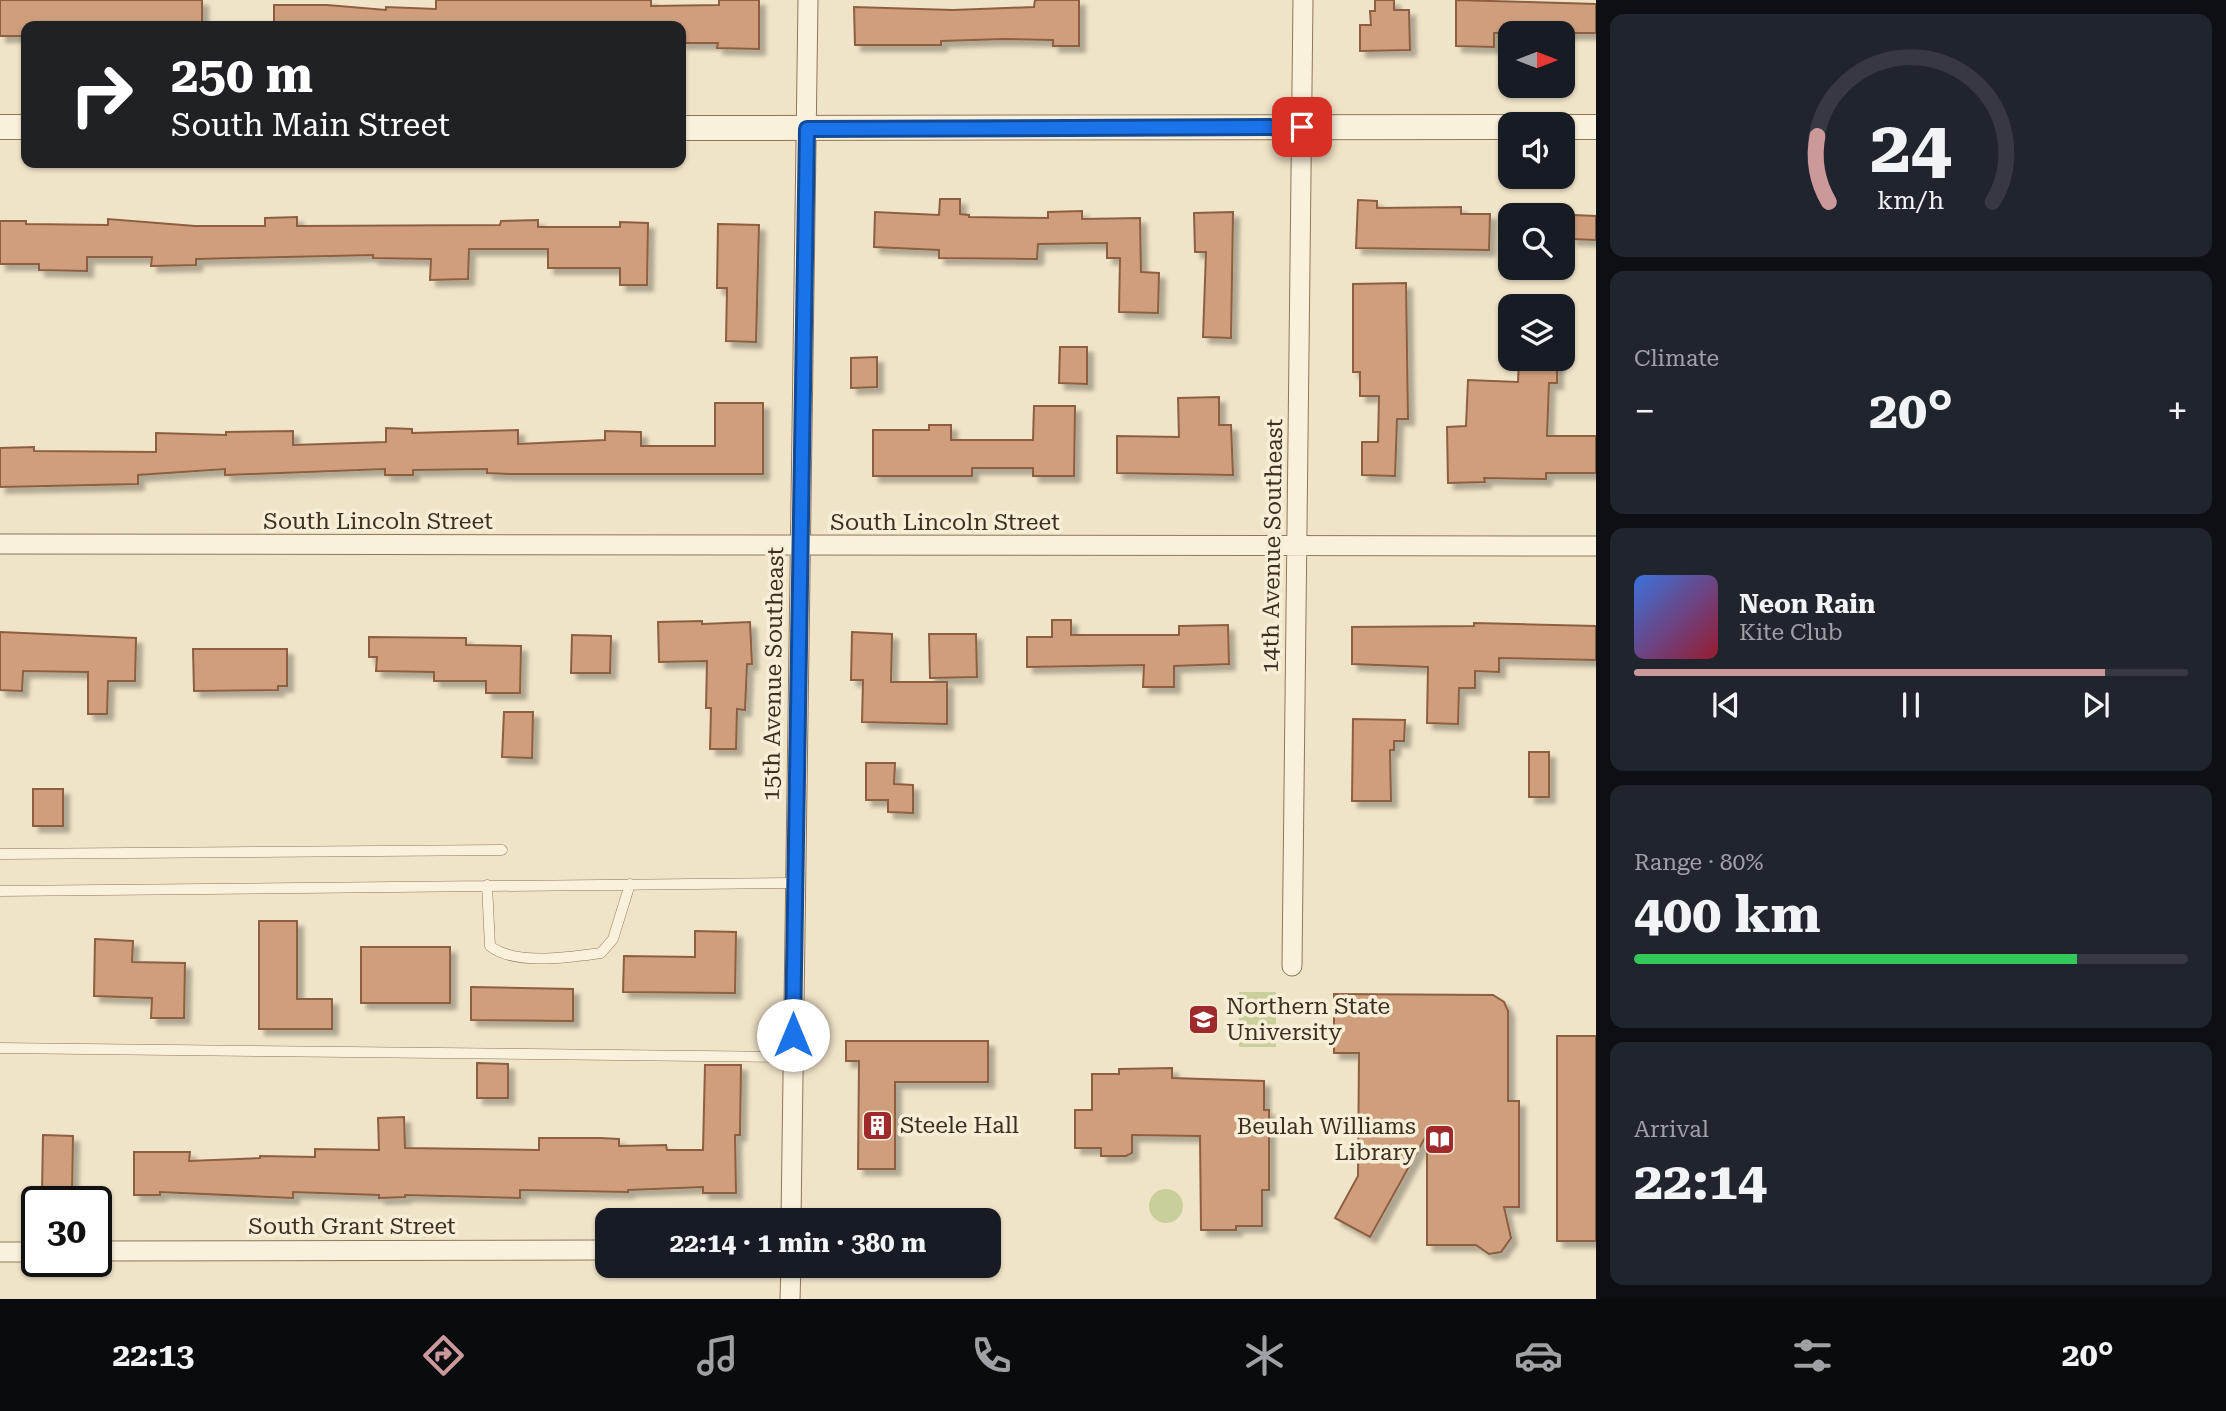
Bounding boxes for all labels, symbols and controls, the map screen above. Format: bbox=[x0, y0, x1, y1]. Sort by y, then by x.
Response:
north arrow bbox=[1498, 21, 1575, 98]
map controls bbox=[1498, 21, 1575, 371]
text: 250 m bbox=[171, 47, 313, 104]
icon: right bbox=[56, 49, 147, 140]
pin bbox=[1272, 97, 1332, 157]
text: 24 bbox=[1870, 105, 1952, 190]
text: South Main Street bbox=[171, 106, 450, 144]
icon: arrive bbox=[1283, 108, 1321, 146]
button: sound bbox=[1498, 112, 1575, 189]
text: km/h bbox=[1878, 185, 1944, 214]
button: search bbox=[1498, 203, 1575, 280]
button: layers bbox=[1498, 294, 1575, 371]
text: Climate bbox=[1634, 345, 1719, 372]
text: 20° bbox=[1869, 380, 1953, 441]
text: − bbox=[1634, 389, 1655, 433]
text: + bbox=[2167, 389, 2188, 433]
street label: 14th Avenue Southeast bbox=[1257, 418, 1288, 673]
street label: South Lincoln Street bbox=[263, 508, 493, 535]
street label: South Lincoln Street bbox=[830, 509, 1060, 536]
street label: 15th Avenue Southeast bbox=[758, 546, 789, 801]
text: Neon Rain bbox=[1739, 589, 1875, 619]
text: Kite Club bbox=[1739, 619, 1843, 646]
icon: previous bbox=[1707, 686, 1745, 724]
icon: pause bbox=[1892, 686, 1930, 724]
icon: next bbox=[2077, 686, 2115, 724]
text: Range · 80% bbox=[1634, 849, 1763, 876]
text: 400 km bbox=[1634, 884, 1821, 945]
place label: Northern State University bbox=[1226, 993, 1390, 1046]
position arrow bbox=[756, 998, 830, 1072]
school or university icon: Northern State University bbox=[1186, 1002, 1220, 1036]
building icon: Steele Hall bbox=[860, 1108, 894, 1142]
place label: Steele Hall bbox=[900, 1112, 1019, 1139]
place label: Beulah Williams Library bbox=[1237, 1113, 1416, 1166]
text: Arrival bbox=[1634, 1116, 1709, 1143]
library icon: Beulah Williams Library bbox=[1422, 1122, 1456, 1156]
text: 22:14 bbox=[1634, 1151, 1767, 1212]
speed limit sign: 30 bbox=[21, 1186, 112, 1277]
street label: South Grant Street bbox=[248, 1213, 456, 1240]
text: 22:14 · 1 min · 380 m bbox=[670, 1228, 926, 1258]
icon: directions bbox=[419, 1331, 468, 1380]
icon: music bbox=[693, 1331, 742, 1380]
icon: phone bbox=[967, 1331, 1016, 1380]
icon: climate bbox=[1240, 1331, 1289, 1380]
icon: car bbox=[1514, 1331, 1563, 1380]
icon: filters bbox=[1788, 1331, 1837, 1380]
text: 22:13 bbox=[112, 1336, 194, 1374]
text: 20° bbox=[2062, 1336, 2114, 1374]

